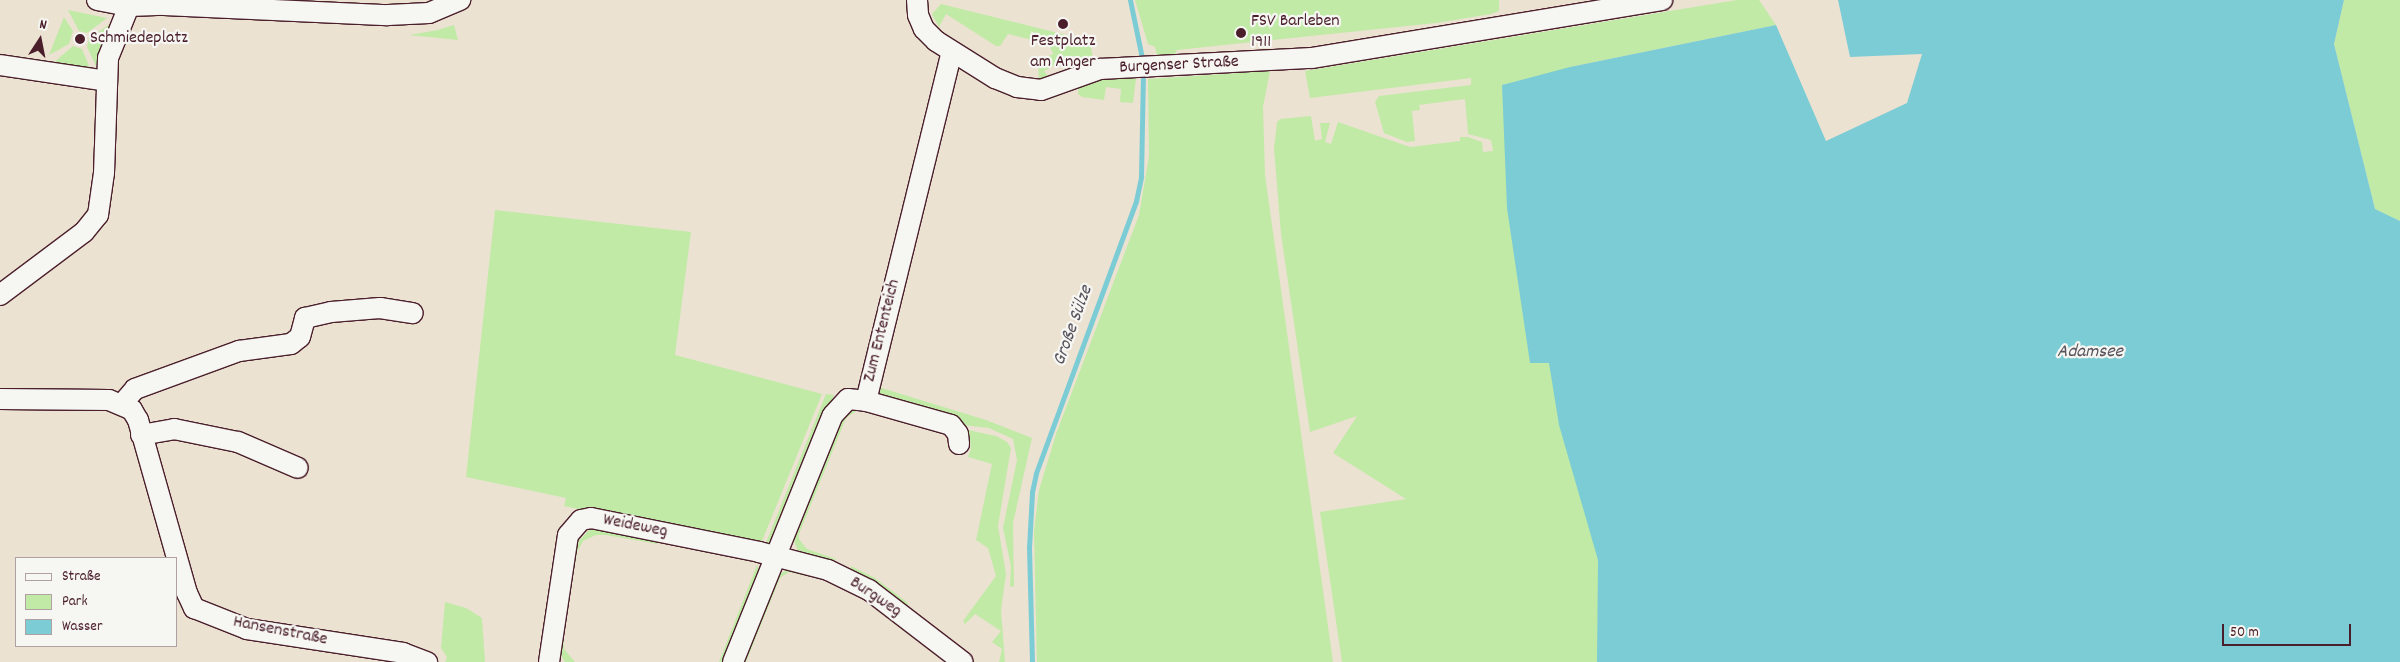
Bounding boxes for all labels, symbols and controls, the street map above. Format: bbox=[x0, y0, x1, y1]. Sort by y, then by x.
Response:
place label: FSV Barleben 1911 bbox=[1251, 12, 1340, 54]
north arrow bbox=[15, 15, 65, 65]
text: N bbox=[38, 15, 48, 36]
marker: Festplatz am Anger bbox=[1057, 18, 1069, 30]
marker: FSV Barleben 1911 bbox=[1235, 27, 1247, 39]
place label: Schmiedeplatz bbox=[90, 28, 188, 50]
place label: Festplatz am Anger bbox=[1030, 32, 1096, 74]
marker: Schmiedeplatz bbox=[74, 33, 86, 45]
street label: Burgenser Straße bbox=[1119, 52, 1239, 80]
street label: Zum Ententeich bbox=[860, 278, 906, 384]
water label: Große Sülze bbox=[1049, 283, 1099, 369]
water label: Adamsee bbox=[2057, 342, 2123, 364]
street label: Weideweg bbox=[601, 510, 669, 544]
legend bbox=[15, 557, 178, 647]
text: Straße bbox=[62, 566, 100, 588]
street label: Burgweg bbox=[845, 573, 905, 623]
text: Park bbox=[62, 591, 88, 613]
street label: Hansenstraße bbox=[231, 612, 329, 652]
scale bar bbox=[2225, 614, 2354, 646]
text: Wasser bbox=[62, 616, 102, 638]
text: 50 m bbox=[2230, 622, 2259, 644]

